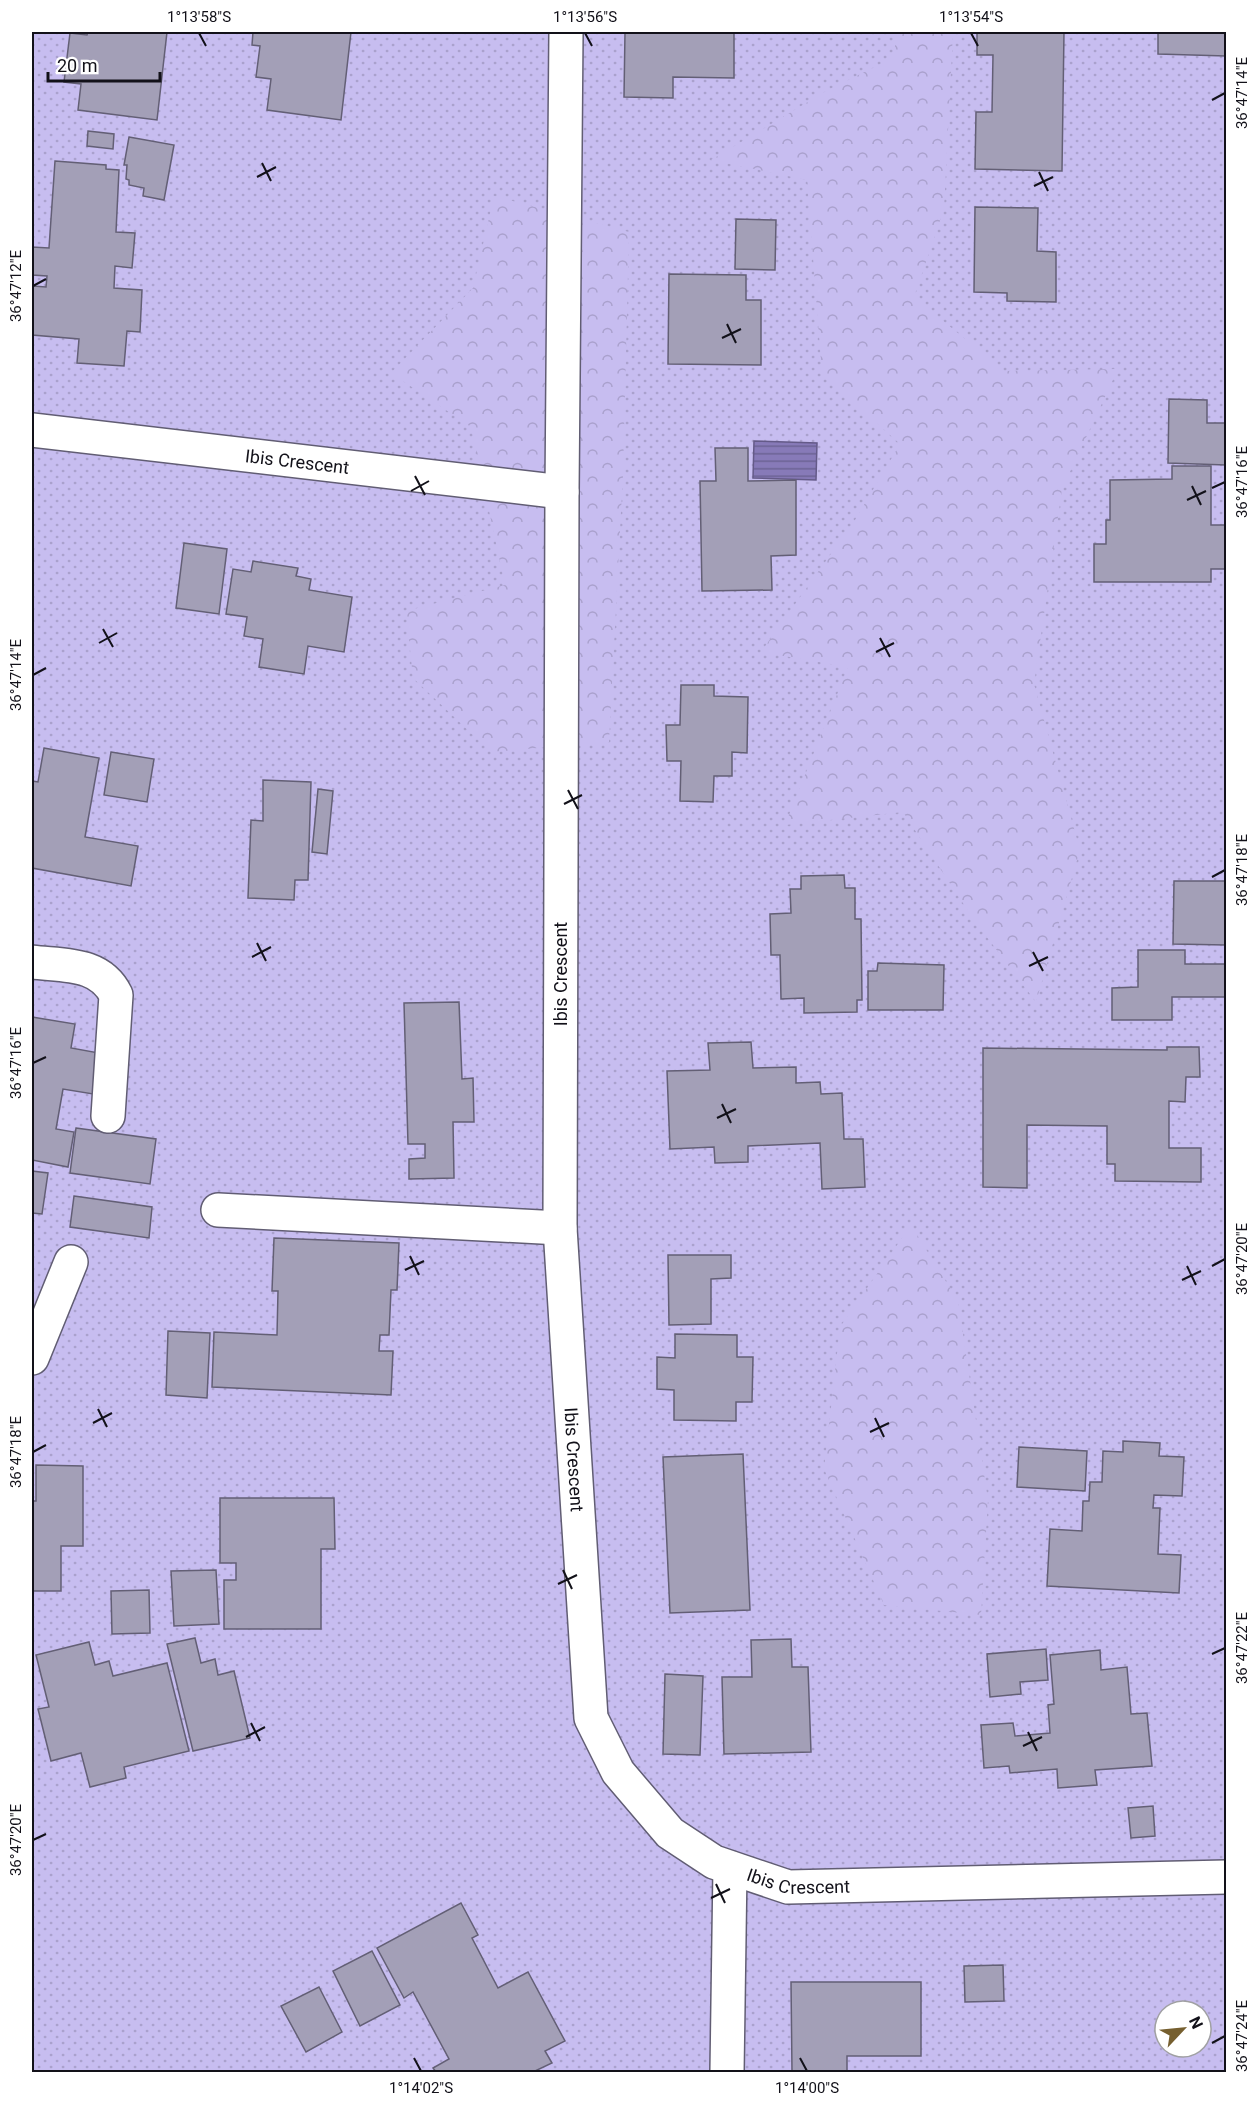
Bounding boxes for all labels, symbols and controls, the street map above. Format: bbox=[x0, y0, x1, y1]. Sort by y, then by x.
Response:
text: 1°13'58"S bbox=[167, 8, 231, 26]
text: 1°13'56"S bbox=[553, 8, 617, 26]
text: 1°13'54"S bbox=[939, 8, 1003, 26]
scale bar bbox=[48, 45, 160, 83]
text: 20 m bbox=[57, 55, 97, 76]
text: 36°47'14"E bbox=[1233, 56, 1251, 129]
text: 36°47'12"E bbox=[7, 249, 25, 322]
street label: Ibis Crescent bbox=[244, 445, 350, 478]
text: 36°47'16"E bbox=[1233, 445, 1251, 518]
text: 36°47'14"E bbox=[7, 638, 25, 711]
text: 36°47'18"E bbox=[1233, 833, 1251, 906]
street label: Ibis Crescent bbox=[550, 922, 571, 1026]
text: 36°47'16"E bbox=[7, 1026, 25, 1099]
text: 36°47'20"E bbox=[1233, 1222, 1251, 1295]
street label: Ibis Crescent bbox=[561, 1407, 588, 1512]
text: 36°47'18"E bbox=[7, 1415, 25, 1488]
text: 36°47'22"E bbox=[1233, 1611, 1251, 1684]
text: 36°47'20"E bbox=[7, 1803, 25, 1876]
street label: Ibis Crescent bbox=[744, 1863, 850, 1898]
north arrow bbox=[1153, 1999, 1213, 2059]
text: 36°47'24"E bbox=[1233, 1999, 1251, 2072]
text: N bbox=[1185, 2013, 1207, 2032]
text: 1°14'02"S bbox=[389, 2079, 453, 2097]
text: 1°14'00"S bbox=[775, 2079, 839, 2097]

